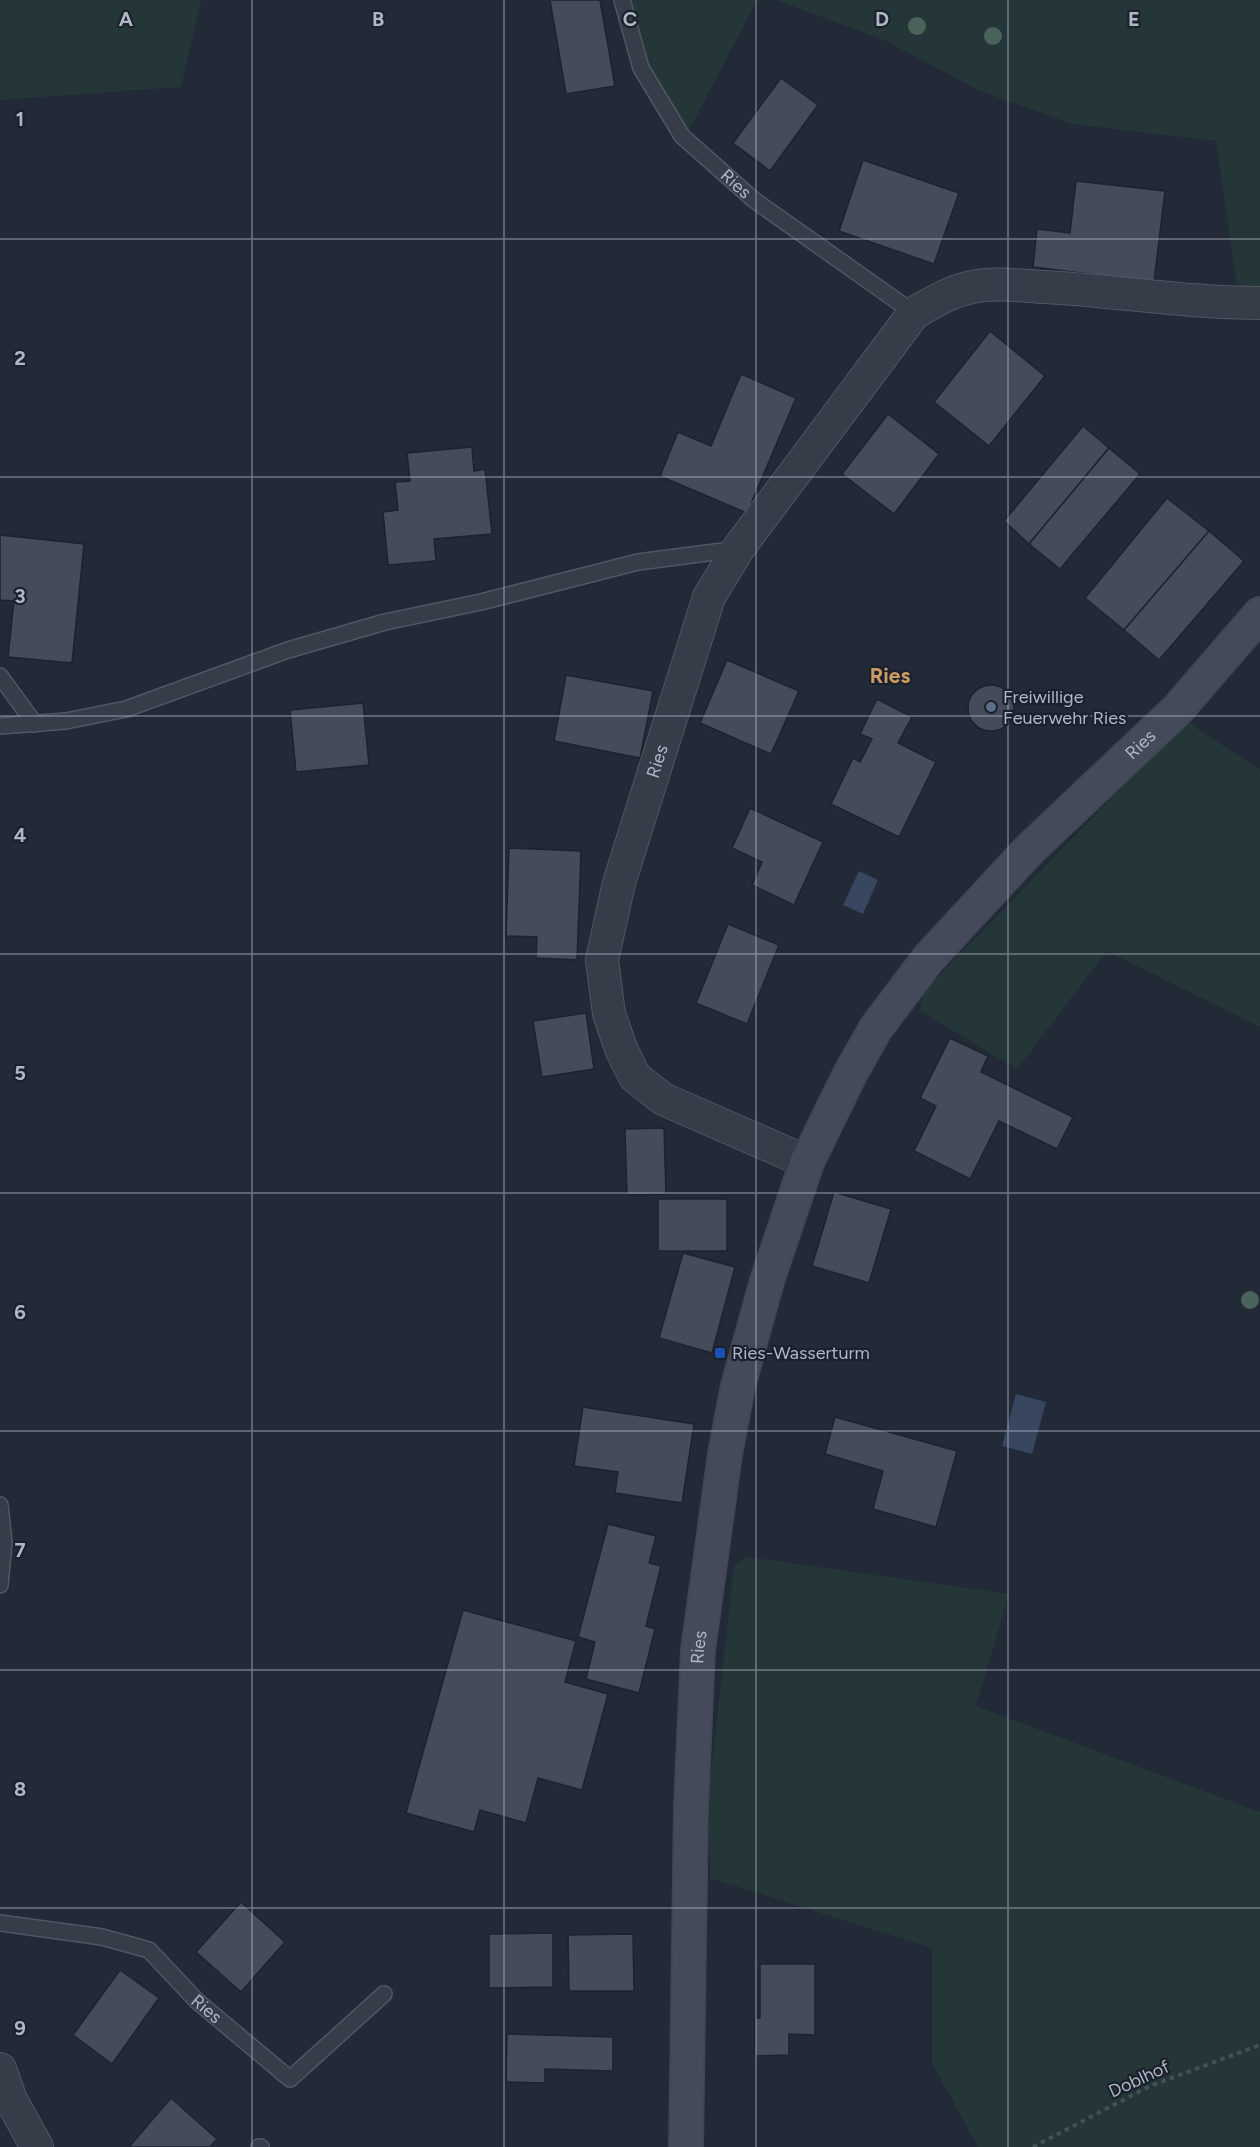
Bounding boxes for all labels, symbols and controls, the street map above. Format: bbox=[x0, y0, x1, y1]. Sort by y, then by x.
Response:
text: A bbox=[119, 7, 134, 31]
text: B bbox=[372, 7, 384, 31]
text: C bbox=[623, 7, 637, 31]
text: D bbox=[875, 7, 889, 31]
text: E bbox=[1128, 7, 1140, 31]
text: 1 bbox=[16, 107, 24, 131]
street label: Ries bbox=[716, 164, 756, 203]
text: 2 bbox=[14, 346, 26, 370]
text: 3 bbox=[14, 584, 26, 608]
district label: Ries bbox=[870, 663, 910, 688]
place label: Freiwillige Feuerwehr Ries bbox=[1003, 686, 1126, 729]
marker: Freiwillige Feuerwehr Ries bbox=[984, 700, 998, 714]
street label: Ries bbox=[1121, 725, 1160, 764]
street label: Ries bbox=[642, 742, 673, 781]
text: 4 bbox=[14, 823, 27, 847]
text: 5 bbox=[14, 1061, 26, 1085]
text: 6 bbox=[14, 1300, 26, 1324]
place label: Ries-Wasserturm bbox=[732, 1342, 870, 1364]
marker: Ries-Wasserturm bbox=[713, 1346, 727, 1360]
text: 7 bbox=[14, 1538, 26, 1562]
street label: Ries bbox=[686, 1629, 712, 1665]
text: 8 bbox=[14, 1777, 26, 1801]
street label: Ries bbox=[186, 1990, 226, 2028]
text: 9 bbox=[14, 2016, 26, 2040]
street label: Doblhof bbox=[1105, 2055, 1173, 2103]

